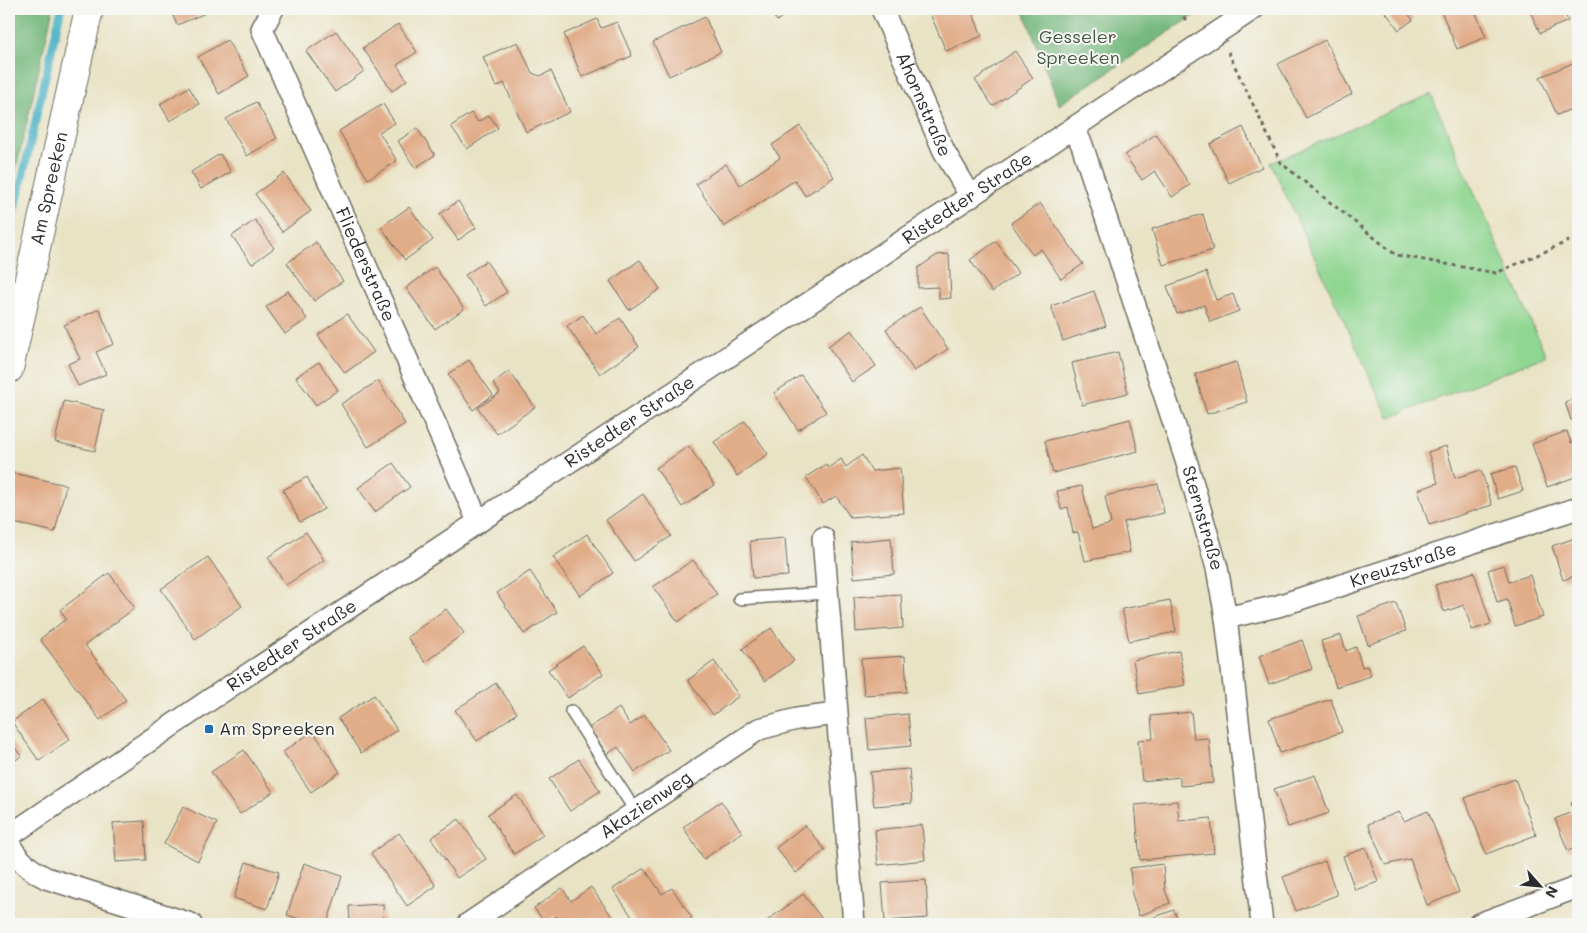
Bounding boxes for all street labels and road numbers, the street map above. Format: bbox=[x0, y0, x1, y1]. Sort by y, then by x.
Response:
street label: Ahornstraße bbox=[891, 48, 958, 160]
street label: Am Spreeken bbox=[24, 129, 72, 247]
street label: Ristedter Straße bbox=[897, 146, 1036, 249]
street label: Fliederstraße bbox=[331, 203, 402, 325]
street label: Ristedter Straße bbox=[559, 369, 699, 473]
street label: Sternstraße bbox=[1177, 463, 1230, 573]
street label: Kreuzstraße bbox=[1347, 536, 1459, 593]
street label: Ristedter Straße bbox=[222, 593, 361, 696]
street label: Akazienweg bbox=[595, 765, 696, 843]

